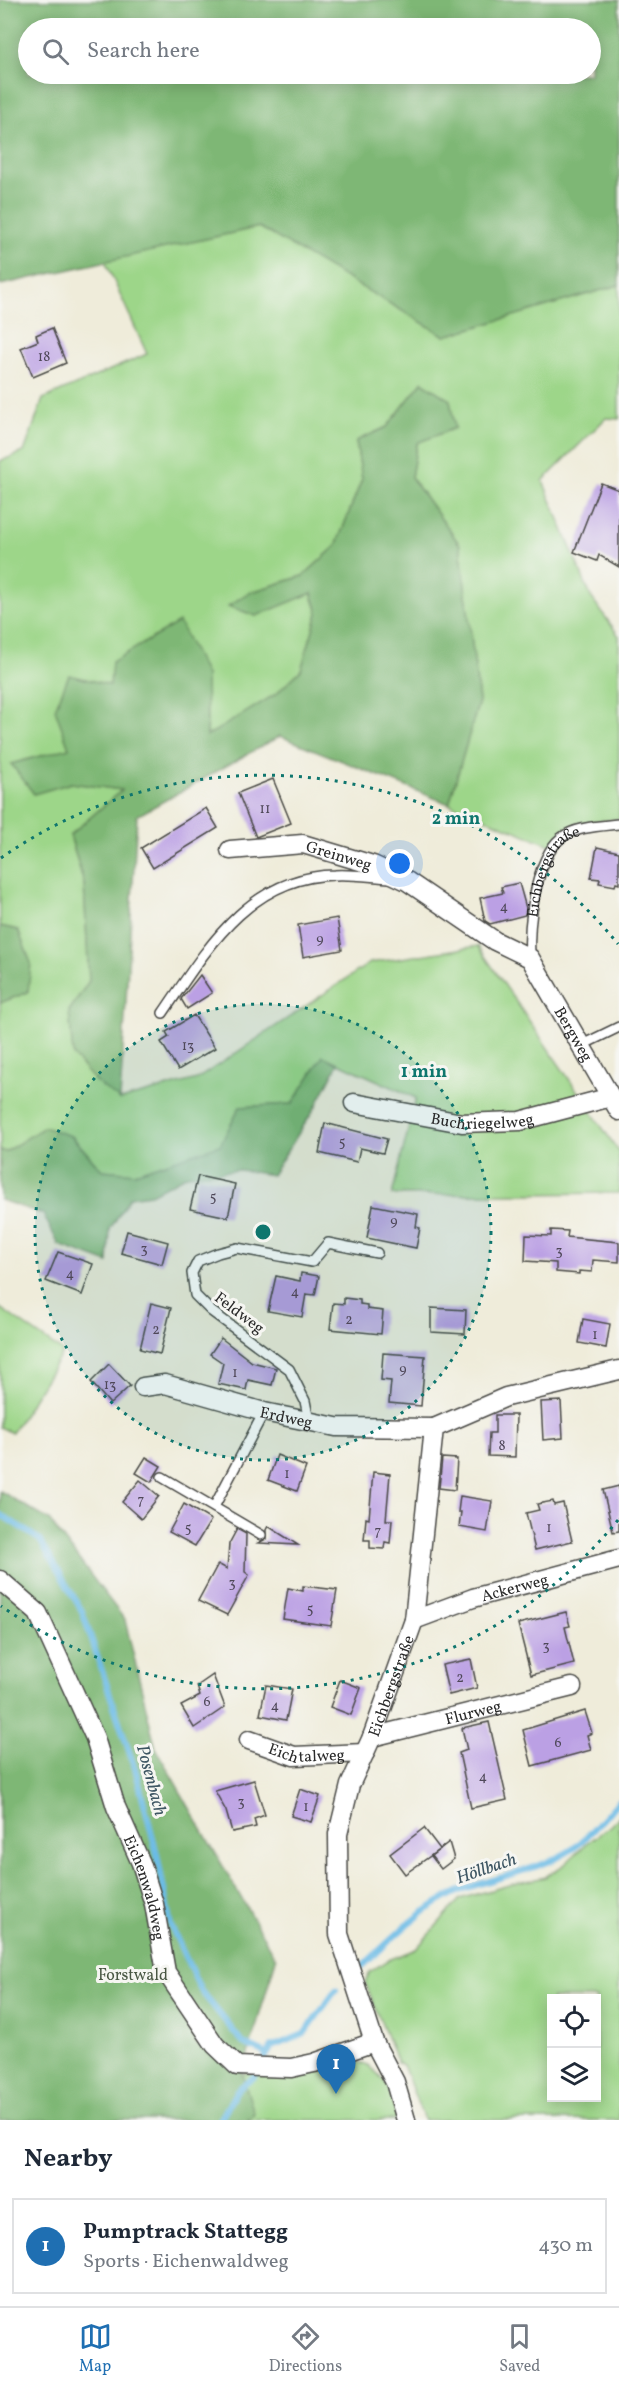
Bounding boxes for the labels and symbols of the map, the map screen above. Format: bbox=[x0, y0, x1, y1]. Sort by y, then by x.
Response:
house number: 18 bbox=[38, 348, 50, 367]
house number: 11 bbox=[260, 800, 270, 819]
text: 2 min bbox=[432, 807, 480, 832]
street label: Eichbergstraße bbox=[522, 821, 583, 919]
street label: Greinweg bbox=[303, 836, 374, 877]
your location bbox=[385, 849, 414, 878]
house number: 4 bbox=[500, 898, 508, 917]
house number: 9 bbox=[316, 930, 324, 949]
street label: Bergweg bbox=[548, 1003, 597, 1066]
house number: 13 bbox=[182, 1037, 194, 1056]
text: 1 min bbox=[401, 1060, 447, 1085]
street label: Buchriegelweg bbox=[429, 1108, 537, 1137]
house number: 5 bbox=[339, 1133, 345, 1152]
house number: 5 bbox=[210, 1188, 216, 1207]
house number: 9 bbox=[390, 1212, 398, 1231]
centre of rings bbox=[253, 1222, 273, 1242]
house number: 3 bbox=[140, 1240, 148, 1259]
house number: 3 bbox=[555, 1242, 563, 1261]
house number: 4 bbox=[66, 1265, 74, 1284]
house number: 4 bbox=[291, 1283, 299, 1302]
street label: Feldweg bbox=[209, 1287, 268, 1340]
house number: 2 bbox=[345, 1311, 353, 1330]
house number: 2 bbox=[152, 1321, 160, 1340]
house number: 1 bbox=[592, 1326, 598, 1345]
house number: 9 bbox=[399, 1360, 407, 1379]
house number: 1 bbox=[232, 1364, 238, 1383]
house number: 13 bbox=[104, 1376, 116, 1395]
street label: Erdweg bbox=[258, 1402, 314, 1435]
house number: 8 bbox=[498, 1437, 506, 1456]
house number: 1 bbox=[284, 1465, 290, 1484]
house number: 7 bbox=[138, 1491, 145, 1510]
house number: 5 bbox=[185, 1519, 191, 1538]
house number: 1 bbox=[546, 1519, 552, 1538]
house number: 7 bbox=[375, 1522, 382, 1541]
street label: Ackerweg bbox=[479, 1569, 551, 1608]
house number: 3 bbox=[228, 1574, 236, 1593]
house number: 5 bbox=[307, 1600, 313, 1619]
street label: Eichbergstraße bbox=[364, 1633, 421, 1740]
house number: 3 bbox=[542, 1637, 550, 1656]
house number: 2 bbox=[456, 1669, 464, 1688]
house number: 6 bbox=[203, 1693, 211, 1712]
street label: Flurweg bbox=[443, 1696, 504, 1731]
house number: 4 bbox=[271, 1697, 279, 1716]
house number: 6 bbox=[554, 1734, 562, 1753]
street label: Eichtalweg bbox=[265, 1739, 345, 1770]
water label: Posenbach bbox=[129, 1742, 172, 1819]
house number: 4 bbox=[479, 1768, 487, 1787]
house number: 3 bbox=[237, 1793, 245, 1812]
house number: 1 bbox=[303, 1798, 309, 1817]
street label: Eichenwaldweg bbox=[117, 1832, 169, 1942]
water label: Höllbach bbox=[453, 1847, 520, 1891]
park label: Forstwald bbox=[98, 1965, 168, 1987]
pin: 1 bbox=[316, 2044, 356, 2094]

